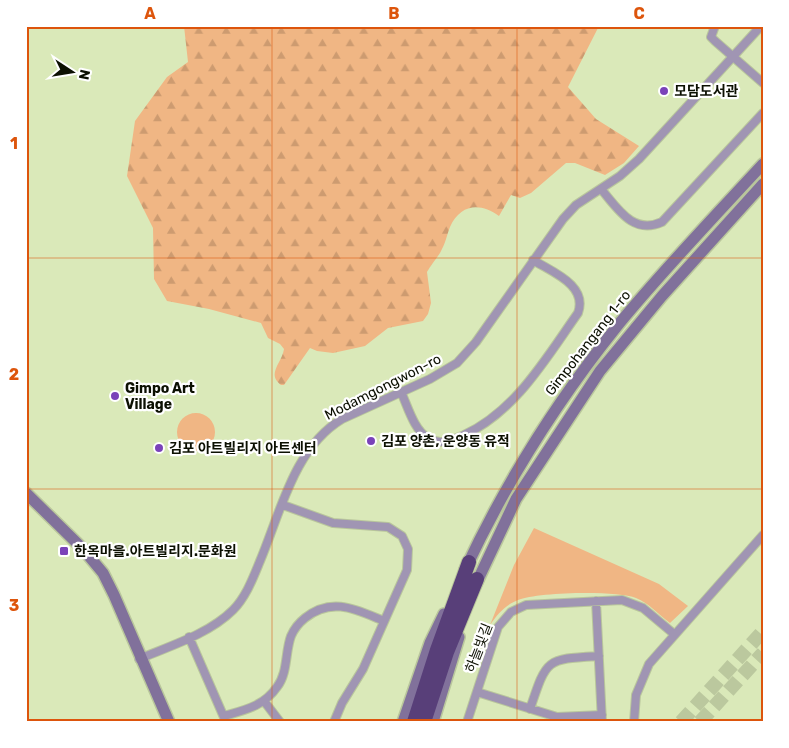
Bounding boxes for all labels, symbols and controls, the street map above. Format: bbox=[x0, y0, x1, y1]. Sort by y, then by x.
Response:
text: A bbox=[144, 4, 156, 23]
text: B bbox=[388, 4, 400, 23]
text: C bbox=[633, 4, 645, 23]
north arrow bbox=[48, 48, 98, 98]
text: N bbox=[75, 68, 94, 81]
place label: 모담도서관 bbox=[674, 83, 739, 100]
marker: 모담도서관 bbox=[658, 85, 670, 97]
text: 1 bbox=[10, 134, 18, 153]
street label: Gimpohangang 1-ro bbox=[542, 287, 634, 399]
street label: Modamgongwon-ro bbox=[322, 350, 444, 424]
text: 2 bbox=[9, 365, 19, 384]
place label: Gimpo Art Village bbox=[125, 380, 195, 413]
marker: Gimpo Art Village bbox=[109, 390, 121, 402]
place label: 김포 양촌, 운양동 유적 bbox=[381, 433, 510, 450]
marker: 김포 양촌, 운양동 유적 bbox=[365, 435, 377, 447]
place label: 김포 아트빌리지 아트센터 bbox=[169, 440, 317, 457]
marker: 김포 아트빌리지 아트센터 bbox=[153, 442, 165, 454]
place label: 한옥마을.아트빌리지.문화원 bbox=[74, 543, 237, 560]
marker: 한옥마을.아트빌리지.문화원 bbox=[58, 545, 70, 557]
text: 3 bbox=[9, 596, 19, 615]
street label: 하늘빛길 bbox=[462, 621, 496, 675]

